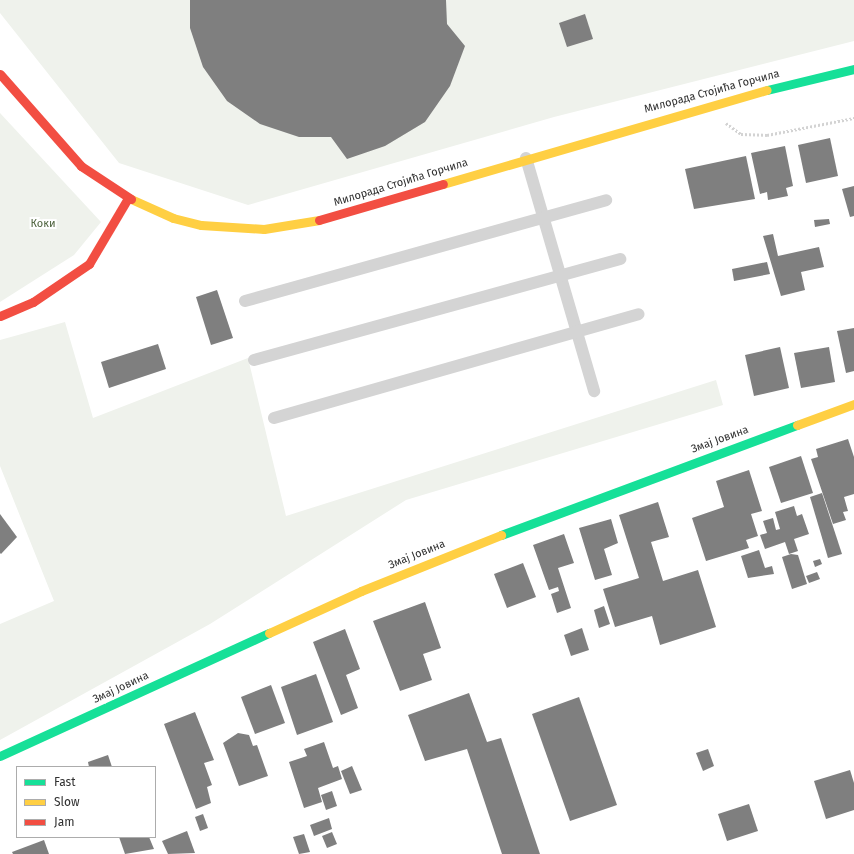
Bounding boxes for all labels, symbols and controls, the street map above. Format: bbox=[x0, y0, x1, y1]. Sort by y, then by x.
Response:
street label: Милорада Стојића Горчила bbox=[643, 68, 781, 116]
street label: Милорада Стојића Горчила bbox=[332, 156, 470, 210]
park label: Коки bbox=[30, 217, 56, 231]
street label: Змај Јовина bbox=[690, 424, 750, 456]
street label: Змај Јовина bbox=[387, 538, 447, 572]
street label: Змај Јовина bbox=[91, 669, 151, 707]
legend bbox=[16, 766, 156, 838]
text: Fast bbox=[54, 775, 76, 789]
text: Slow bbox=[54, 795, 80, 809]
text: Jam bbox=[54, 815, 74, 829]

